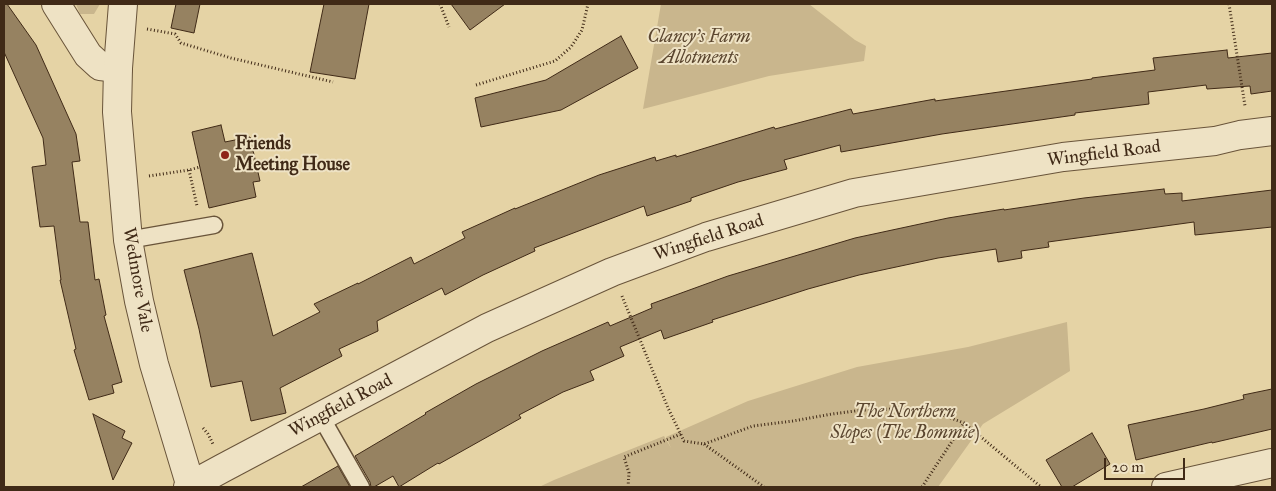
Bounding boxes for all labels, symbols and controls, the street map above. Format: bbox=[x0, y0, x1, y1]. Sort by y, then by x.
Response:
park label: Clancy's Farm Allotments bbox=[648, 27, 750, 70]
place label: Friends Meeting House bbox=[235, 134, 350, 176]
street label: Wingfield Road bbox=[1046, 136, 1162, 172]
marker: Friends Meeting House bbox=[219, 149, 231, 161]
street label: Wingfield Road bbox=[651, 210, 767, 266]
street label: Wedmore Vale bbox=[117, 226, 157, 334]
street label: Wingfield Road bbox=[286, 370, 396, 442]
park label: The Northern Slopes (The Bommie) bbox=[831, 402, 979, 444]
scale bar bbox=[1106, 448, 1187, 480]
text: 20 m bbox=[1112, 458, 1144, 476]

